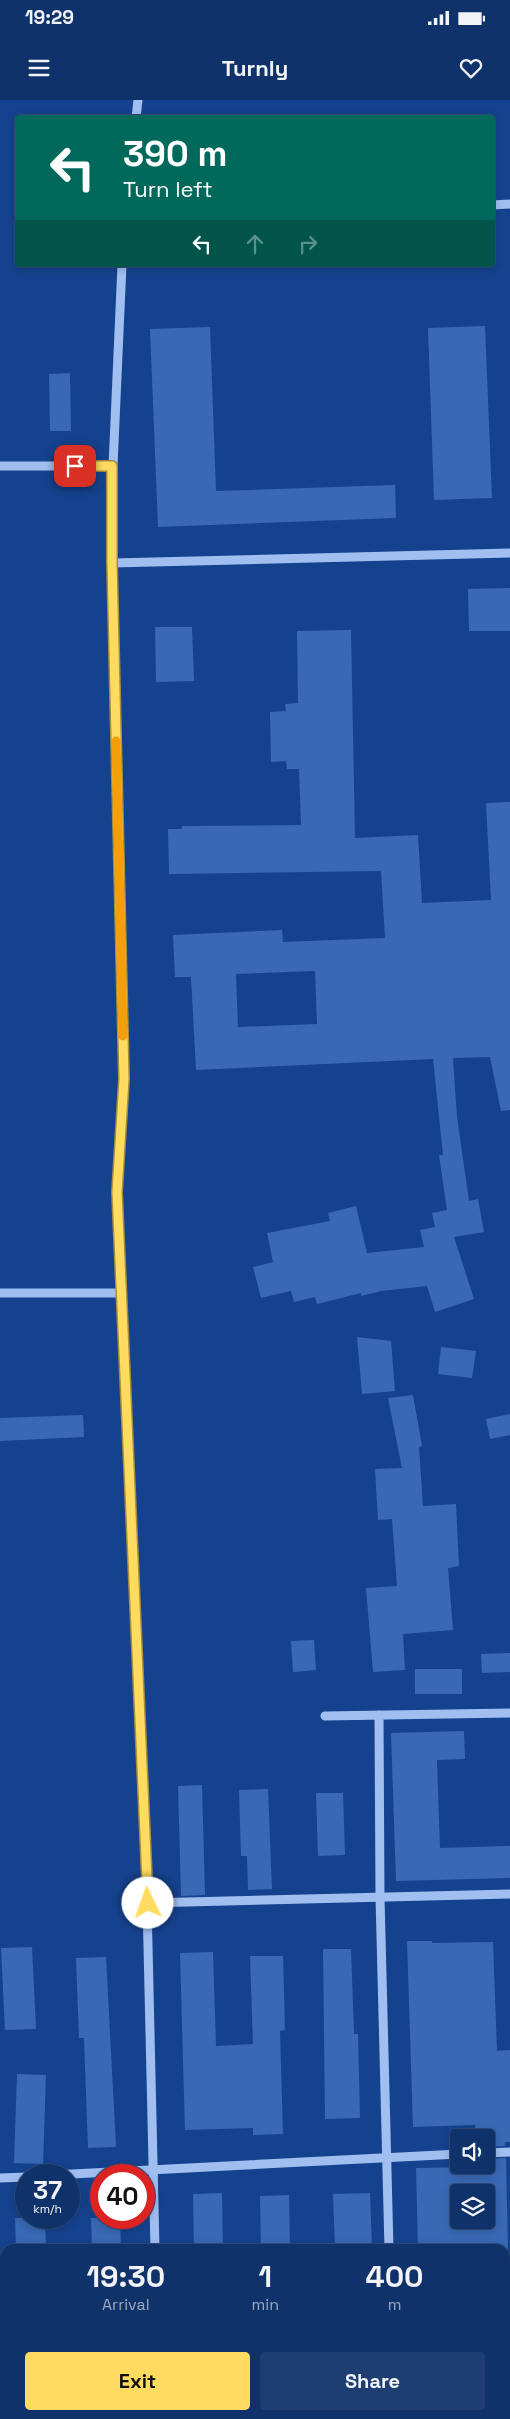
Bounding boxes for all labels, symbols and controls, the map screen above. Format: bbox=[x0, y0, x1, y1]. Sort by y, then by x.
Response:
text: 19:29 bbox=[25, 5, 74, 30]
icon: menu bbox=[25, 54, 53, 82]
text: Turnly bbox=[222, 54, 288, 82]
icon: heart bbox=[457, 54, 485, 82]
text: 390 m bbox=[123, 132, 227, 176]
icon: left bbox=[40, 135, 105, 200]
text: Turn left bbox=[123, 175, 213, 203]
icon: left bbox=[188, 230, 216, 258]
icon: ahead bbox=[241, 230, 269, 258]
icon: right bbox=[294, 230, 322, 258]
pin bbox=[54, 445, 96, 487]
icon: arrive bbox=[61, 452, 89, 480]
position arrow bbox=[121, 1876, 173, 1928]
map controls bbox=[450, 2129, 495, 2229]
button: sound bbox=[450, 2129, 495, 2174]
speed limit sign: 40 bbox=[90, 2164, 155, 2229]
text: 37 bbox=[33, 2174, 62, 2206]
button: layers bbox=[450, 2184, 495, 2229]
text: km/h bbox=[33, 2201, 62, 2217]
text: 19:30 bbox=[86, 2257, 165, 2296]
text: 1 bbox=[259, 2257, 272, 2296]
text: 400 bbox=[366, 2257, 424, 2296]
text: Arrival bbox=[102, 2294, 150, 2315]
text: min bbox=[252, 2294, 279, 2315]
text: m bbox=[388, 2294, 401, 2315]
button: Exit bbox=[25, 2352, 250, 2410]
button: Share bbox=[260, 2352, 485, 2410]

